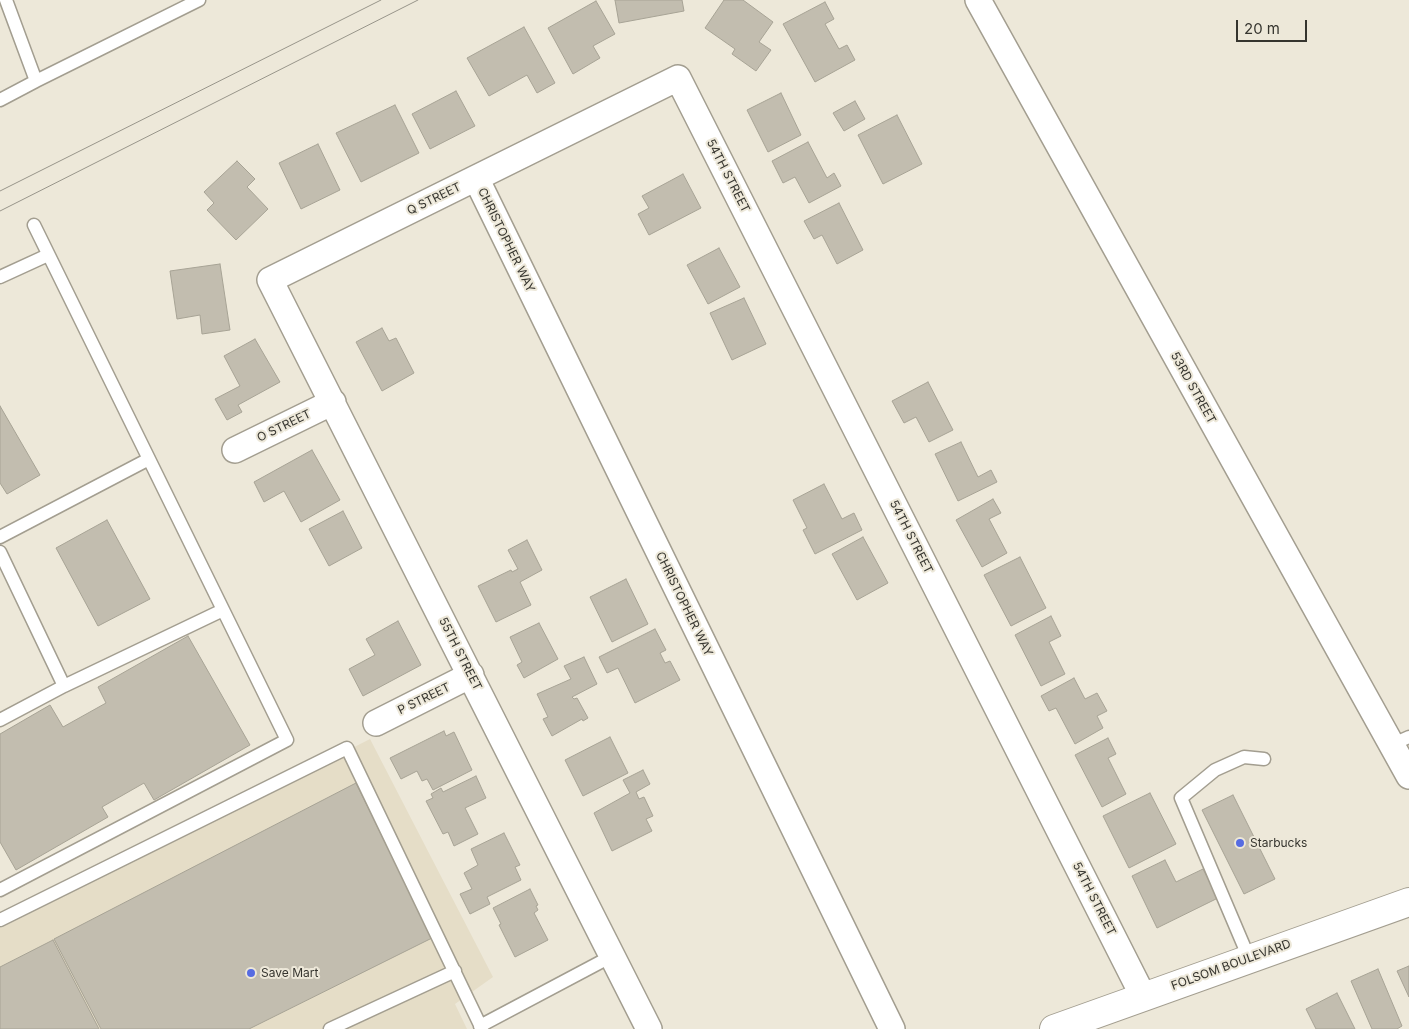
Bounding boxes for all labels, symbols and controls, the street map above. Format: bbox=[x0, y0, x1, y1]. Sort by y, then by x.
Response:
scale bar bbox=[1239, 10, 1310, 42]
text: 20 m bbox=[1244, 19, 1280, 38]
street label: 54TH STREET bbox=[703, 137, 753, 215]
street label: Q STREET bbox=[405, 180, 463, 218]
street label: CHRISTOPHER WAY bbox=[474, 185, 538, 295]
street label: 53RD STREET bbox=[1167, 350, 1219, 426]
street label: O STREET bbox=[255, 407, 313, 445]
street label: 54TH STREET bbox=[886, 498, 936, 576]
street label: CHRISTOPHER WAY bbox=[652, 549, 716, 659]
street label: 55TH STREET bbox=[435, 615, 485, 693]
street label: P STREET bbox=[396, 680, 452, 718]
place label: Starbucks bbox=[1250, 836, 1307, 850]
marker: Starbucks bbox=[1234, 837, 1246, 849]
street label: 54TH STREET bbox=[1069, 860, 1119, 938]
street label: FOLSOM BOULEVARD bbox=[1169, 937, 1293, 993]
place label: Save Mart bbox=[261, 966, 318, 980]
marker: Save Mart bbox=[245, 967, 257, 979]

